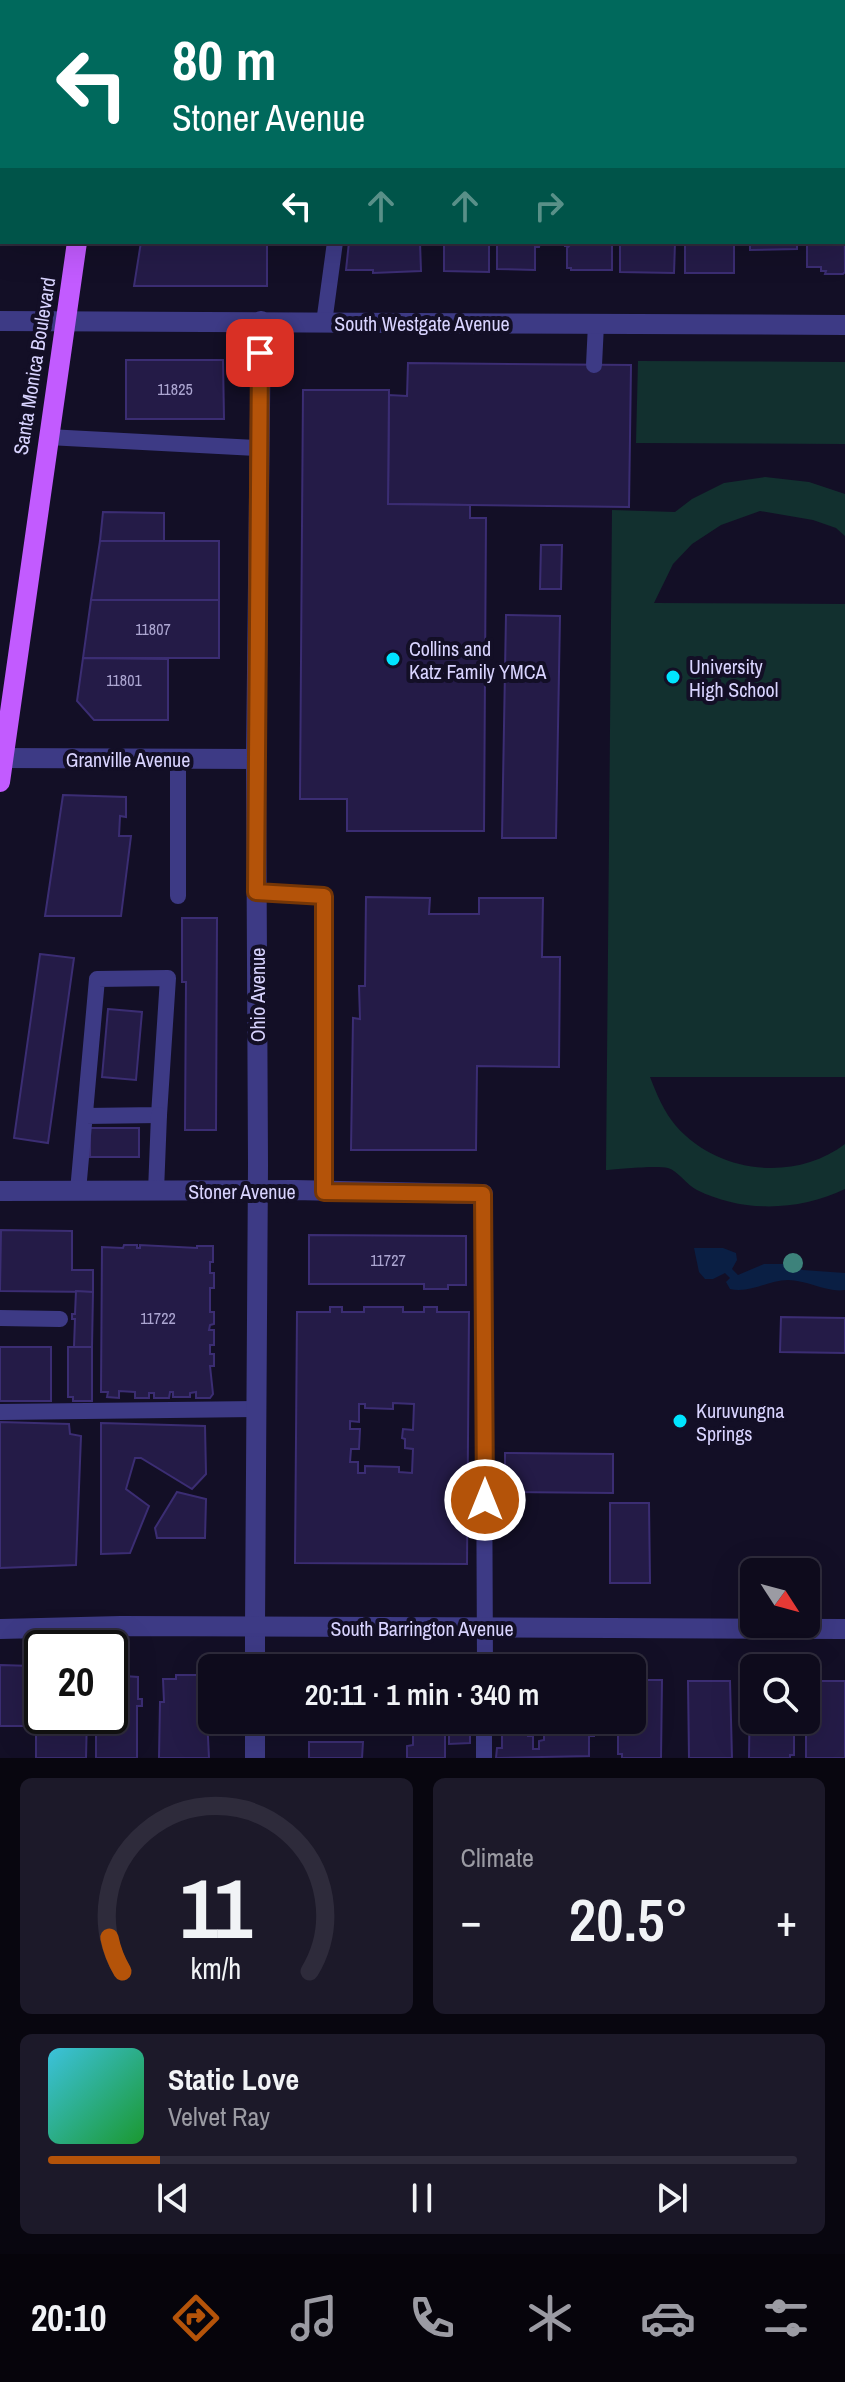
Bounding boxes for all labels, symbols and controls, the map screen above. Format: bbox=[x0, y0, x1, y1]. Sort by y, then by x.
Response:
text: 80 m bbox=[172, 22, 277, 97]
icon: left bbox=[40, 32, 144, 136]
text: Stoner Avenue bbox=[172, 94, 365, 142]
icon: left bbox=[275, 184, 319, 228]
icon: ahead bbox=[359, 184, 403, 228]
icon: ahead bbox=[443, 184, 487, 228]
icon: right bbox=[527, 184, 571, 228]
street label: Santa Monica Boulevard bbox=[7, 275, 61, 457]
street label: South Westgate Avenue bbox=[334, 310, 510, 337]
pin bbox=[226, 319, 294, 387]
icon: arrive bbox=[238, 331, 282, 375]
house number: 11825 bbox=[157, 378, 193, 400]
house number: 11807 bbox=[135, 618, 171, 640]
place label: Collins and Katz Family YMCA bbox=[409, 635, 546, 685]
marker: Collins and Katz Family YMCA bbox=[384, 650, 402, 668]
place label: University High School bbox=[689, 653, 778, 703]
marker: University High School bbox=[664, 668, 682, 686]
house number: 11801 bbox=[106, 669, 142, 691]
street label: Granville Avenue bbox=[66, 746, 190, 773]
street label: Ohio Avenue bbox=[244, 948, 271, 1042]
street label: Stoner Avenue bbox=[188, 1178, 296, 1205]
house number: 11727 bbox=[370, 1249, 406, 1271]
house number: 11722 bbox=[140, 1307, 176, 1329]
place label: Kuruvungna Springs bbox=[696, 1397, 784, 1447]
marker: Kuruvungna Springs bbox=[671, 1412, 689, 1430]
position arrow bbox=[443, 1458, 527, 1542]
north arrow bbox=[740, 1558, 820, 1638]
map controls bbox=[740, 1558, 820, 1734]
street label: South Barrington Avenue bbox=[331, 1615, 514, 1642]
speed limit sign: 20 bbox=[24, 1630, 128, 1734]
button: search bbox=[740, 1654, 820, 1734]
text: 20:11 · 1 min · 340 m bbox=[305, 1674, 539, 1714]
text: Climate bbox=[461, 1840, 534, 1875]
text: 11 bbox=[180, 1852, 252, 1964]
text: 20.5° bbox=[569, 1879, 689, 1960]
text: − bbox=[461, 1890, 482, 1950]
text: + bbox=[776, 1890, 797, 1950]
text: km/h bbox=[191, 1949, 242, 1988]
text: Static Love bbox=[168, 2059, 299, 2099]
text: Velvet Ray bbox=[168, 2099, 270, 2134]
icon: previous bbox=[151, 2176, 195, 2220]
icon: pause bbox=[400, 2176, 444, 2220]
icon: next bbox=[650, 2176, 694, 2220]
icon: directions bbox=[168, 2290, 224, 2346]
icon: music bbox=[286, 2290, 342, 2346]
icon: phone bbox=[404, 2290, 460, 2346]
icon: climate bbox=[522, 2290, 578, 2346]
icon: car bbox=[640, 2290, 696, 2346]
icon: filters bbox=[758, 2290, 814, 2346]
text: 20:10 bbox=[31, 2294, 106, 2342]

